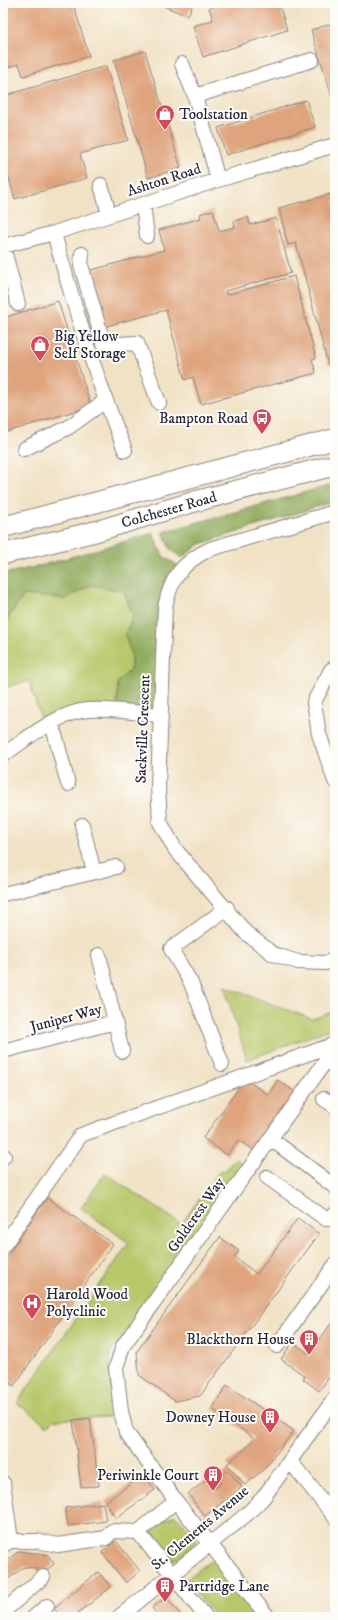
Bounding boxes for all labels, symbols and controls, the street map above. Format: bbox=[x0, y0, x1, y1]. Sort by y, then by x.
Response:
shop icon: Toolstation bbox=[154, 103, 176, 131]
place label: Toolstation bbox=[179, 105, 248, 124]
street label: Ashton Road bbox=[125, 159, 204, 201]
place label: Big Yellow Self Storage bbox=[54, 327, 126, 363]
shop icon: Big Yellow Self Storage bbox=[29, 334, 51, 362]
bus stop icon: Bampton Road bbox=[251, 407, 273, 435]
place label: Bampton Road bbox=[159, 409, 249, 428]
street label: Colchester Road bbox=[119, 487, 219, 533]
street label: Sackville Crescent bbox=[132, 674, 154, 784]
street label: Juniper Way bbox=[26, 999, 105, 1037]
street label: Goldcrest Way bbox=[163, 1173, 229, 1256]
place label: Harold Wood Polyclinic bbox=[46, 1285, 129, 1321]
hospital icon: Harold Wood Polyclinic bbox=[21, 1292, 43, 1320]
building icon: Blackthorn House bbox=[298, 1328, 320, 1356]
place label: Blackthorn House bbox=[186, 1330, 295, 1349]
building icon: Downey House bbox=[259, 1406, 281, 1434]
place label: Downey House bbox=[166, 1408, 256, 1427]
building icon: Periwinkle Court bbox=[202, 1464, 224, 1492]
place label: Periwinkle Court bbox=[97, 1466, 199, 1485]
street label: St. Clements Avenue bbox=[147, 1482, 253, 1574]
building icon: Partridge Lane bbox=[154, 1575, 176, 1603]
place label: Partridge Lane bbox=[179, 1577, 269, 1596]

